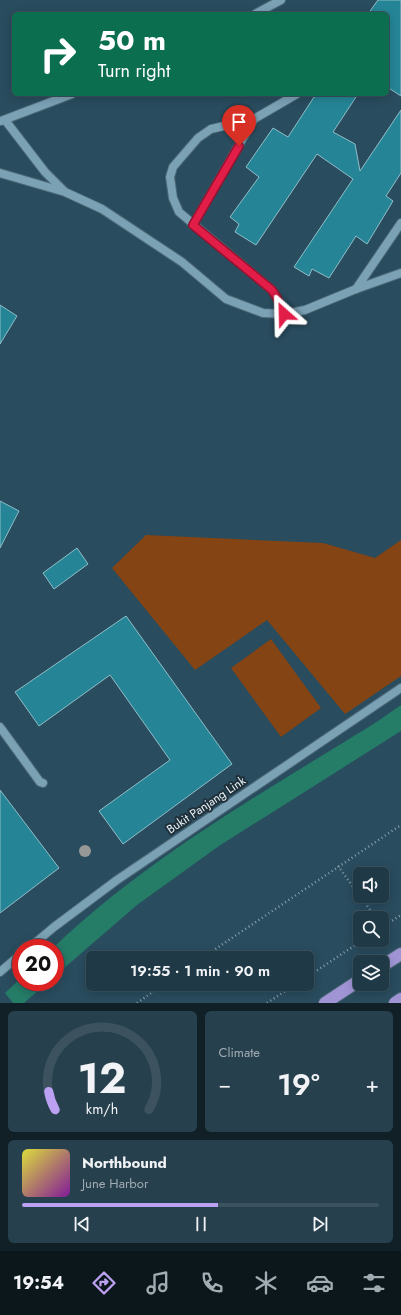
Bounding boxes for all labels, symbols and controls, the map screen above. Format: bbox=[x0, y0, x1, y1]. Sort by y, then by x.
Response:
text: 50 m bbox=[98, 20, 166, 61]
icon: right bbox=[32, 28, 84, 80]
text: Turn right bbox=[98, 58, 170, 84]
pin bbox=[222, 105, 256, 146]
icon: arrive bbox=[228, 111, 250, 133]
position arrow bbox=[263, 293, 305, 335]
street label: Bukit Panjang Link bbox=[163, 771, 250, 838]
map controls bbox=[353, 867, 389, 991]
button: sound bbox=[353, 867, 389, 903]
button: search bbox=[353, 911, 389, 947]
speed limit sign: 20 bbox=[12, 939, 64, 991]
button: layers bbox=[353, 955, 389, 991]
text: 19:55 · 1 min · 90 m bbox=[130, 960, 270, 982]
text: Climate bbox=[219, 1043, 260, 1062]
text: 12 bbox=[78, 1047, 126, 1108]
text: 19° bbox=[277, 1063, 320, 1106]
text: − bbox=[219, 1068, 231, 1100]
text: + bbox=[365, 1068, 379, 1100]
text: km/h bbox=[86, 1098, 118, 1118]
text: Northbound bbox=[82, 1152, 167, 1174]
text: June Harbor bbox=[82, 1174, 148, 1193]
icon: previous bbox=[71, 1213, 93, 1235]
icon: pause bbox=[190, 1213, 212, 1235]
icon: next bbox=[309, 1213, 331, 1235]
icon: directions bbox=[90, 1269, 118, 1297]
icon: music bbox=[144, 1269, 172, 1297]
icon: phone bbox=[198, 1269, 226, 1297]
icon: climate bbox=[252, 1269, 280, 1297]
icon: car bbox=[306, 1269, 334, 1297]
icon: filters bbox=[360, 1269, 388, 1297]
text: 19:54 bbox=[13, 1270, 64, 1296]

